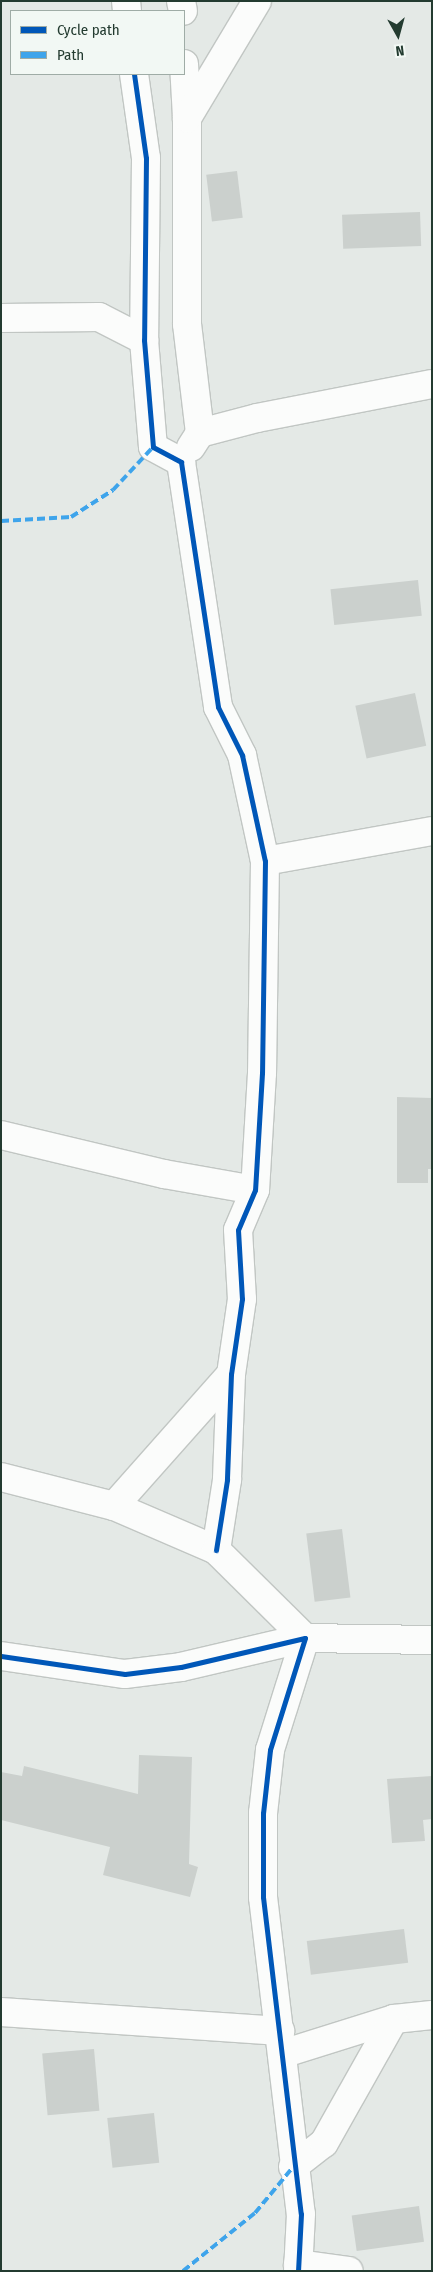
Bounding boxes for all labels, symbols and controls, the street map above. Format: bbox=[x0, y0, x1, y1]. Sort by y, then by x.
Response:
legend bbox=[10, 10, 185, 75]
north arrow bbox=[373, 10, 423, 60]
text: Cycle path bbox=[57, 21, 120, 39]
text: N bbox=[395, 41, 405, 59]
text: Path bbox=[57, 46, 84, 64]

